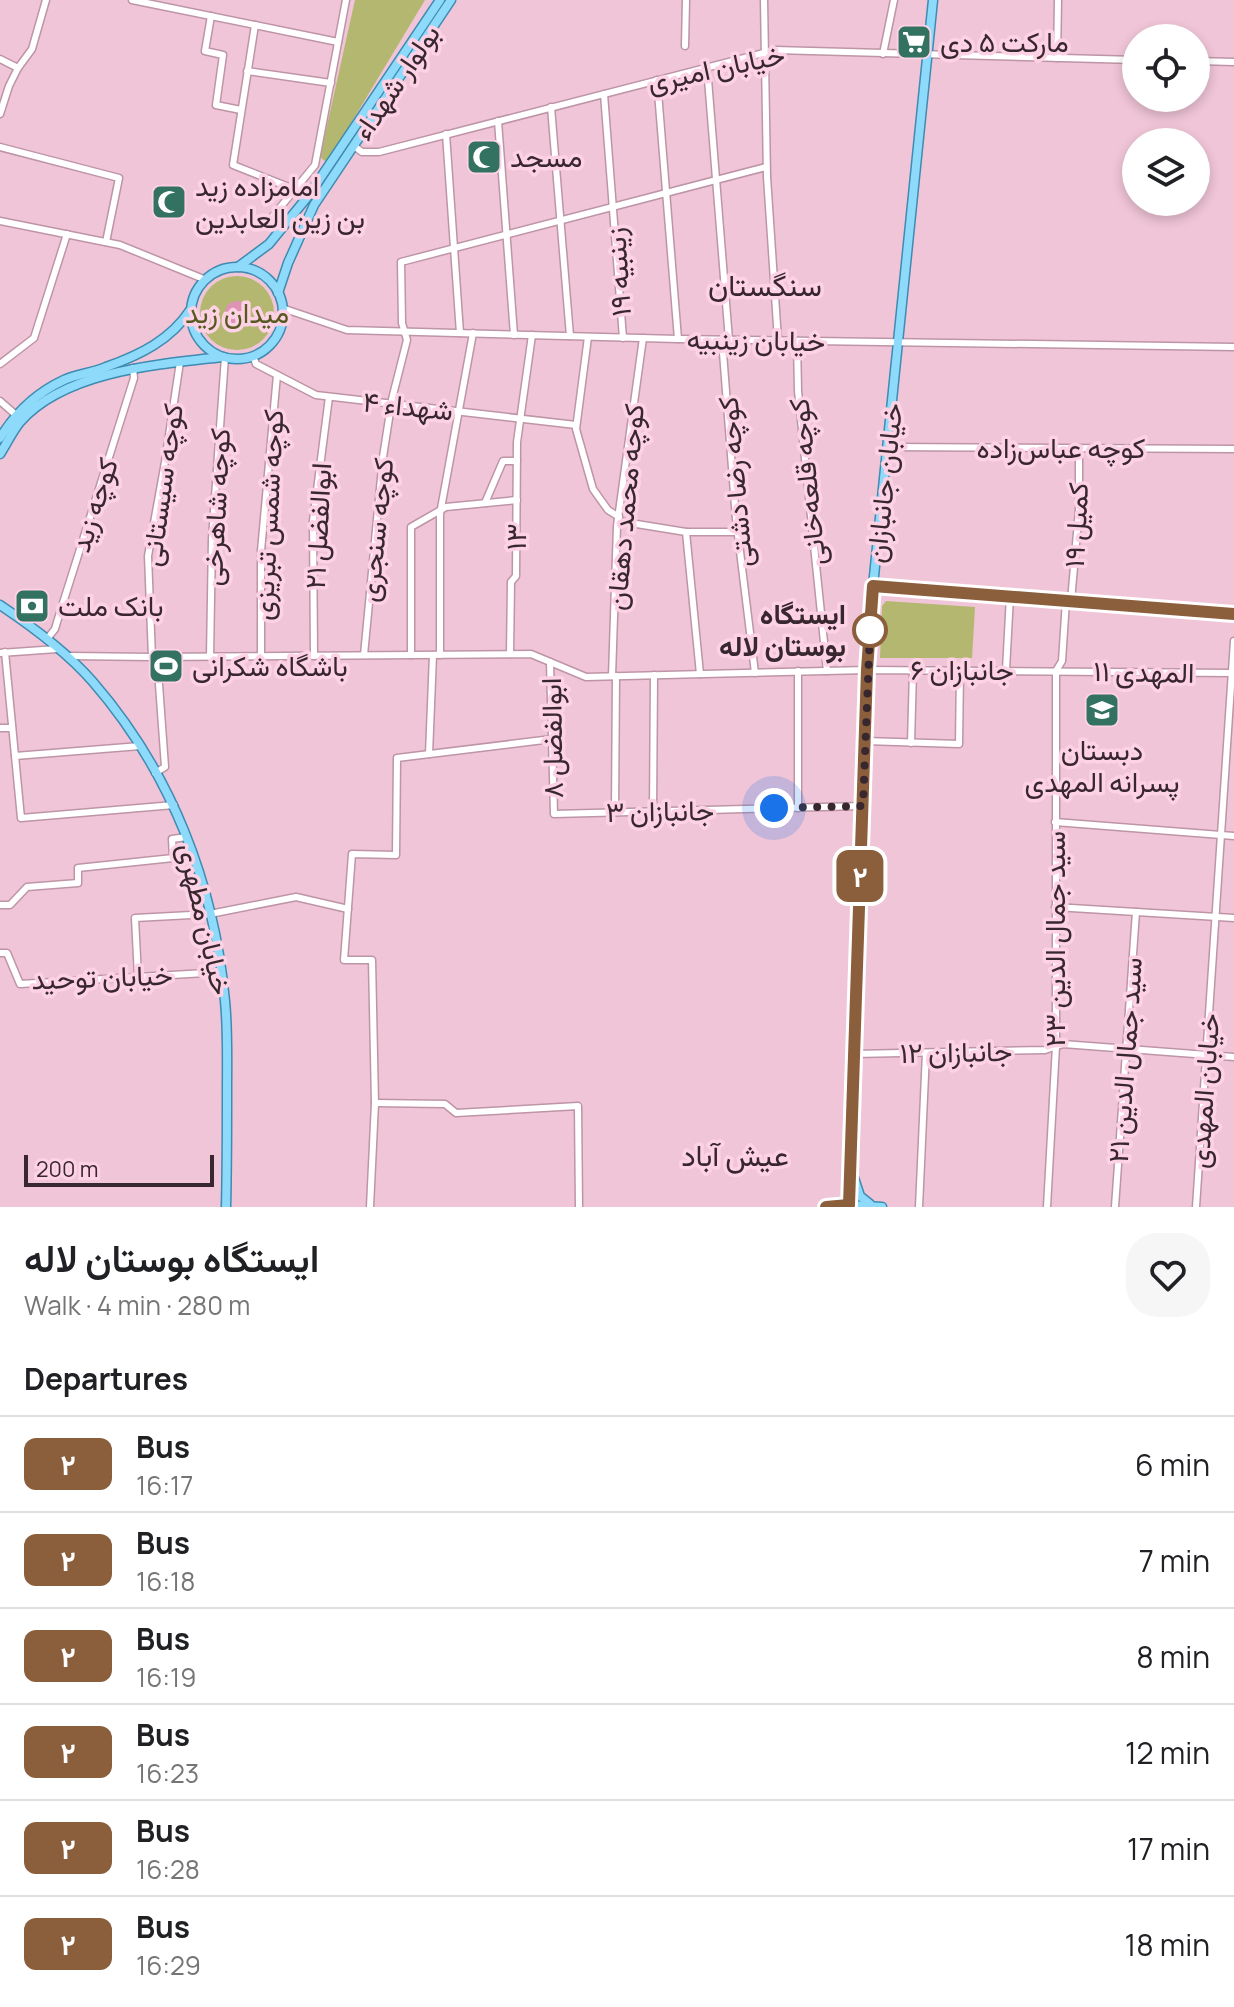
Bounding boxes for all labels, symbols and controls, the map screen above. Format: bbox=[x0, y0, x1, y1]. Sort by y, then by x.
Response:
street label: بولوار شهداء bbox=[343, 16, 448, 147]
place label: مارکت ۵ دی bbox=[940, 22, 1069, 60]
supermarket icon: مارکت ۵ دی bbox=[895, 23, 933, 61]
map controls bbox=[1122, 24, 1210, 216]
button: locate bbox=[1122, 24, 1210, 112]
street label: خیابان امیری bbox=[644, 34, 788, 100]
button: layers bbox=[1122, 128, 1210, 216]
place label: مسجد bbox=[510, 137, 583, 175]
mosque icon: مسجد bbox=[465, 138, 503, 176]
place label: امامزاده زید بن زین العابدین bbox=[195, 166, 365, 236]
mosque icon: امامزاده زید بن زین العابدین bbox=[150, 183, 188, 221]
street label: زینبیه ۱۹ bbox=[595, 226, 639, 318]
district label: سنگستان bbox=[708, 264, 822, 305]
park label: میدان زید bbox=[185, 293, 289, 331]
street label: خیابان زینبیه bbox=[686, 319, 826, 359]
street label: شهداء ۴ bbox=[361, 381, 455, 429]
street label: کوچه رضا دشتی bbox=[708, 395, 761, 569]
street label: کوچه قلعه‌خانی bbox=[778, 396, 835, 568]
street label: کوچه سیستانی bbox=[131, 401, 192, 569]
street label: خیابان جانبازان bbox=[856, 401, 910, 565]
street label: کوچه محمد دهقان bbox=[596, 402, 653, 612]
street label: کوچه شمس تبریزی bbox=[242, 408, 293, 622]
street label: کوچه شاهرخی bbox=[192, 427, 239, 587]
street label: کوچه عباس‌زاده bbox=[976, 428, 1146, 467]
street label: کوچه زید bbox=[60, 453, 127, 557]
street label: کوچه سنجری bbox=[349, 456, 402, 604]
street label: ابوالفضل ۲۱ bbox=[295, 462, 339, 590]
street label: کمیل ۱۹ bbox=[1054, 481, 1096, 569]
street label: ۱۳ bbox=[496, 523, 534, 551]
place label: بانک ملت bbox=[58, 586, 163, 624]
bank icon: بانک ملت bbox=[13, 587, 51, 625]
place label: ایستگاه بوستان لاله bbox=[719, 594, 846, 664]
marker: ایستگاه بوستان لاله bbox=[853, 613, 887, 647]
place label: باشگاه شکرانی bbox=[192, 646, 348, 684]
sports icon: باشگاه شکرانی bbox=[147, 647, 185, 685]
street label: جانبازان ۶ bbox=[910, 650, 1014, 688]
street label: المهدی ۱۱ bbox=[1093, 651, 1195, 691]
street label: ابوالفضل ۸ bbox=[531, 677, 571, 799]
school or university icon: دبستان پسرانه المهدی bbox=[1083, 691, 1121, 729]
place label: دبستان پسرانه المهدی bbox=[1024, 730, 1180, 801]
your location bbox=[754, 788, 794, 828]
street label: جانبازان ۳ bbox=[606, 790, 714, 830]
street label: سید جمال الدین ۲۳ bbox=[1035, 831, 1073, 1047]
street label: خیابان مطهری bbox=[170, 839, 242, 998]
line badge: ۲ bbox=[834, 850, 886, 902]
text: ۲ bbox=[852, 857, 868, 895]
street label: خیابان توحید bbox=[31, 955, 173, 997]
street label: سید جمال الدین ۲۱ bbox=[1098, 956, 1150, 1164]
street label: خیابان المهدی bbox=[1179, 1012, 1227, 1170]
street label: جانبازان ۱۲ bbox=[899, 1031, 1013, 1071]
district label: عیش آباد bbox=[681, 1134, 789, 1175]
scale bar bbox=[24, 1151, 214, 1187]
text: 200 m bbox=[36, 1154, 98, 1184]
text: ایستگاه بوستان لاله bbox=[24, 1231, 319, 1283]
button: heart bbox=[1126, 1233, 1210, 1317]
text: Walk · 4 min · 280 m bbox=[24, 1287, 250, 1323]
text: Departures bbox=[24, 1358, 188, 1399]
text: Bus bbox=[136, 1426, 190, 1467]
text: 6 min bbox=[1135, 1444, 1210, 1485]
text: ۲ bbox=[60, 1445, 76, 1483]
text: 16:17 bbox=[136, 1467, 193, 1503]
text: Bus bbox=[136, 1522, 190, 1563]
text: 7 min bbox=[1139, 1540, 1210, 1581]
text: ۲ bbox=[60, 1541, 76, 1579]
text: 16:18 bbox=[136, 1563, 195, 1599]
text: Bus bbox=[136, 1618, 190, 1659]
text: 8 min bbox=[1136, 1636, 1210, 1677]
text: ۲ bbox=[60, 1637, 76, 1675]
text: 16:19 bbox=[136, 1659, 196, 1695]
text: Bus bbox=[136, 1714, 190, 1755]
text: 12 min bbox=[1125, 1732, 1210, 1773]
text: ۲ bbox=[60, 1733, 76, 1771]
text: 16:23 bbox=[136, 1755, 199, 1791]
text: Bus bbox=[136, 1810, 190, 1851]
text: 17 min bbox=[1127, 1828, 1210, 1869]
text: ۲ bbox=[60, 1829, 76, 1867]
text: 16:28 bbox=[136, 1851, 200, 1887]
text: Bus bbox=[136, 1906, 190, 1947]
text: 18 min bbox=[1125, 1924, 1210, 1965]
text: ۲ bbox=[60, 1925, 76, 1963]
text: 16:29 bbox=[136, 1947, 201, 1983]

